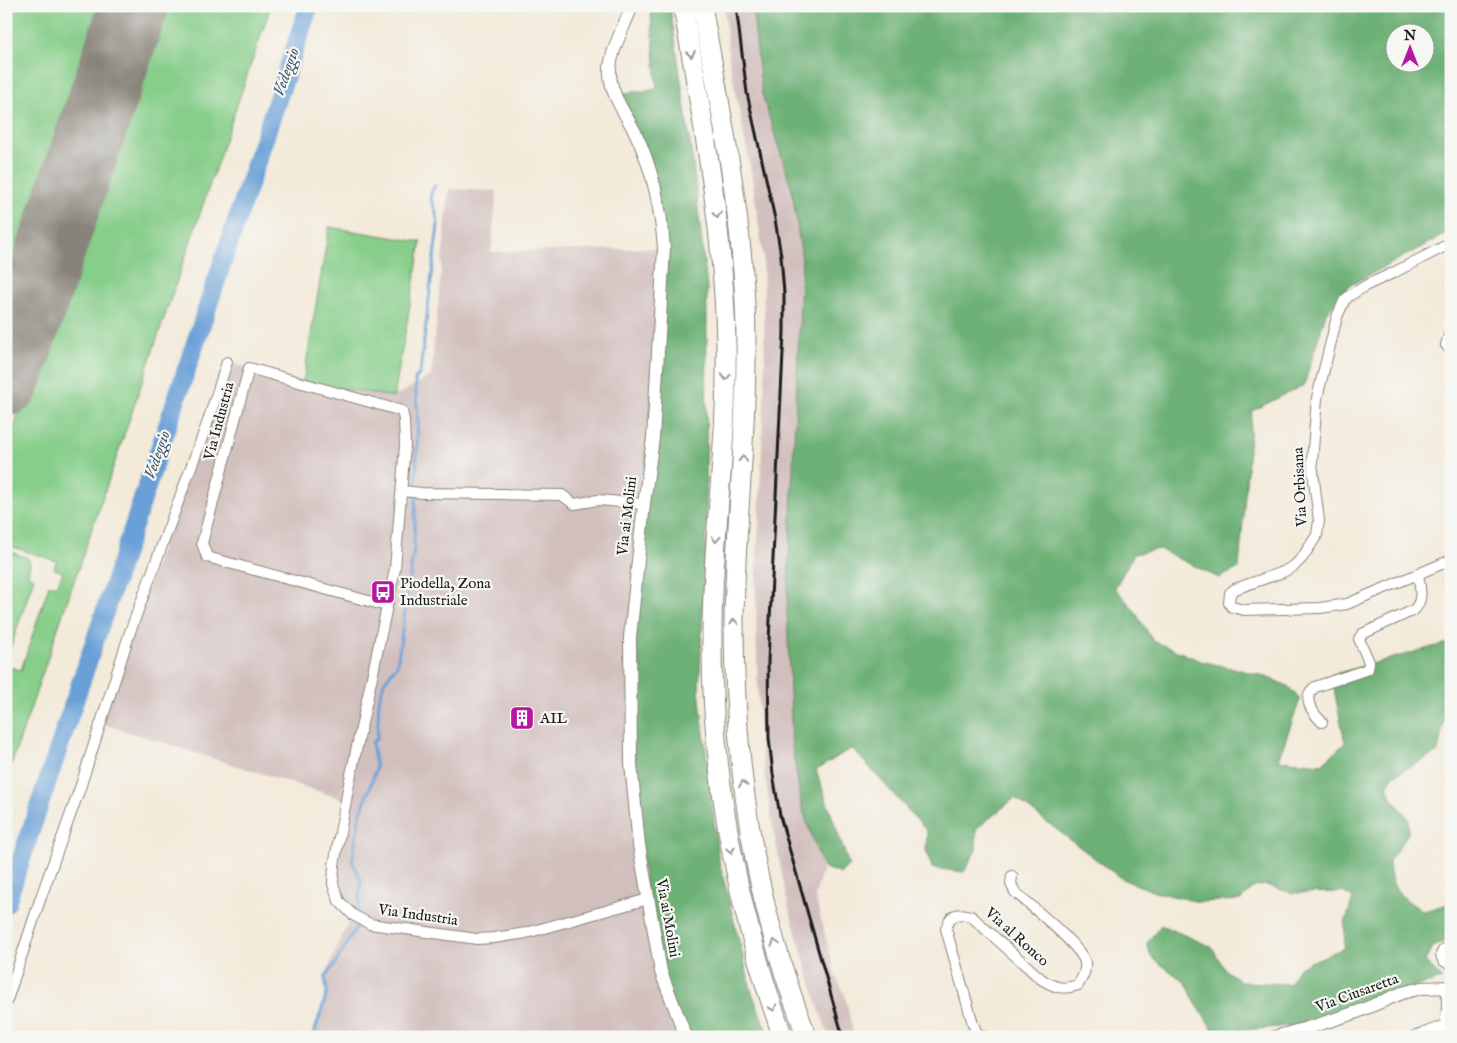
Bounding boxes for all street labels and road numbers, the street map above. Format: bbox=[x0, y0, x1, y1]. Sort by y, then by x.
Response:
street label: Via Industria bbox=[199, 379, 239, 463]
street label: Via Orbisana bbox=[1288, 446, 1312, 528]
street label: Via ai Molini bbox=[613, 475, 641, 558]
street label: Via ai Molini bbox=[652, 876, 684, 959]
street label: Via Industria bbox=[376, 900, 460, 930]
street label: Via al Ronco bbox=[980, 903, 1053, 971]
street label: Via Ciusaretta bbox=[1312, 969, 1402, 1017]

